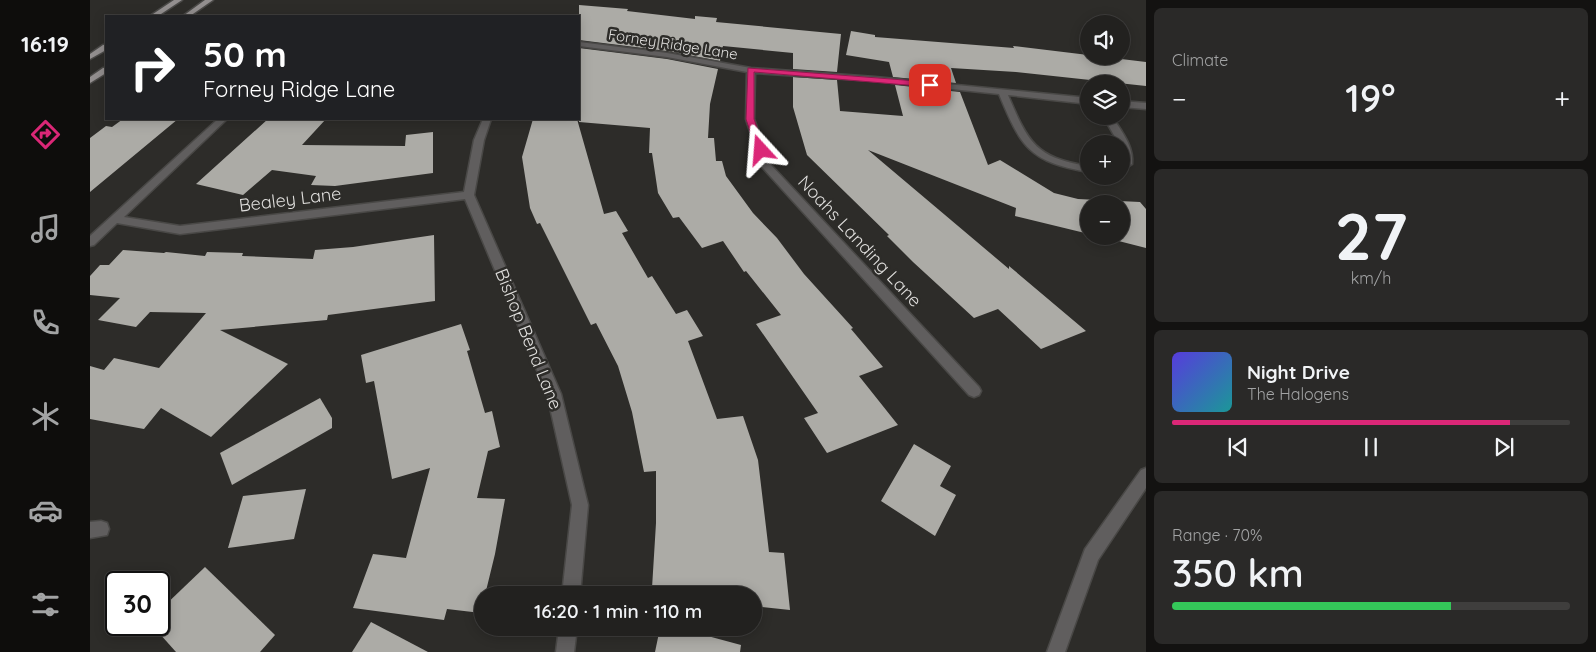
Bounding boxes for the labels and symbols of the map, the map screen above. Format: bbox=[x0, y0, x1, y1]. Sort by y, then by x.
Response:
street label: Forney Ridge Lane bbox=[607, 24, 739, 64]
pin bbox=[909, 64, 951, 106]
position arrow bbox=[734, 123, 786, 175]
street label: Noahs Landing Lane bbox=[793, 170, 927, 312]
street label: Bealey Lane bbox=[237, 181, 343, 217]
street label: Bishop Bend Lane bbox=[490, 265, 568, 413]
speed limit sign: 30 bbox=[105, 571, 170, 636]

